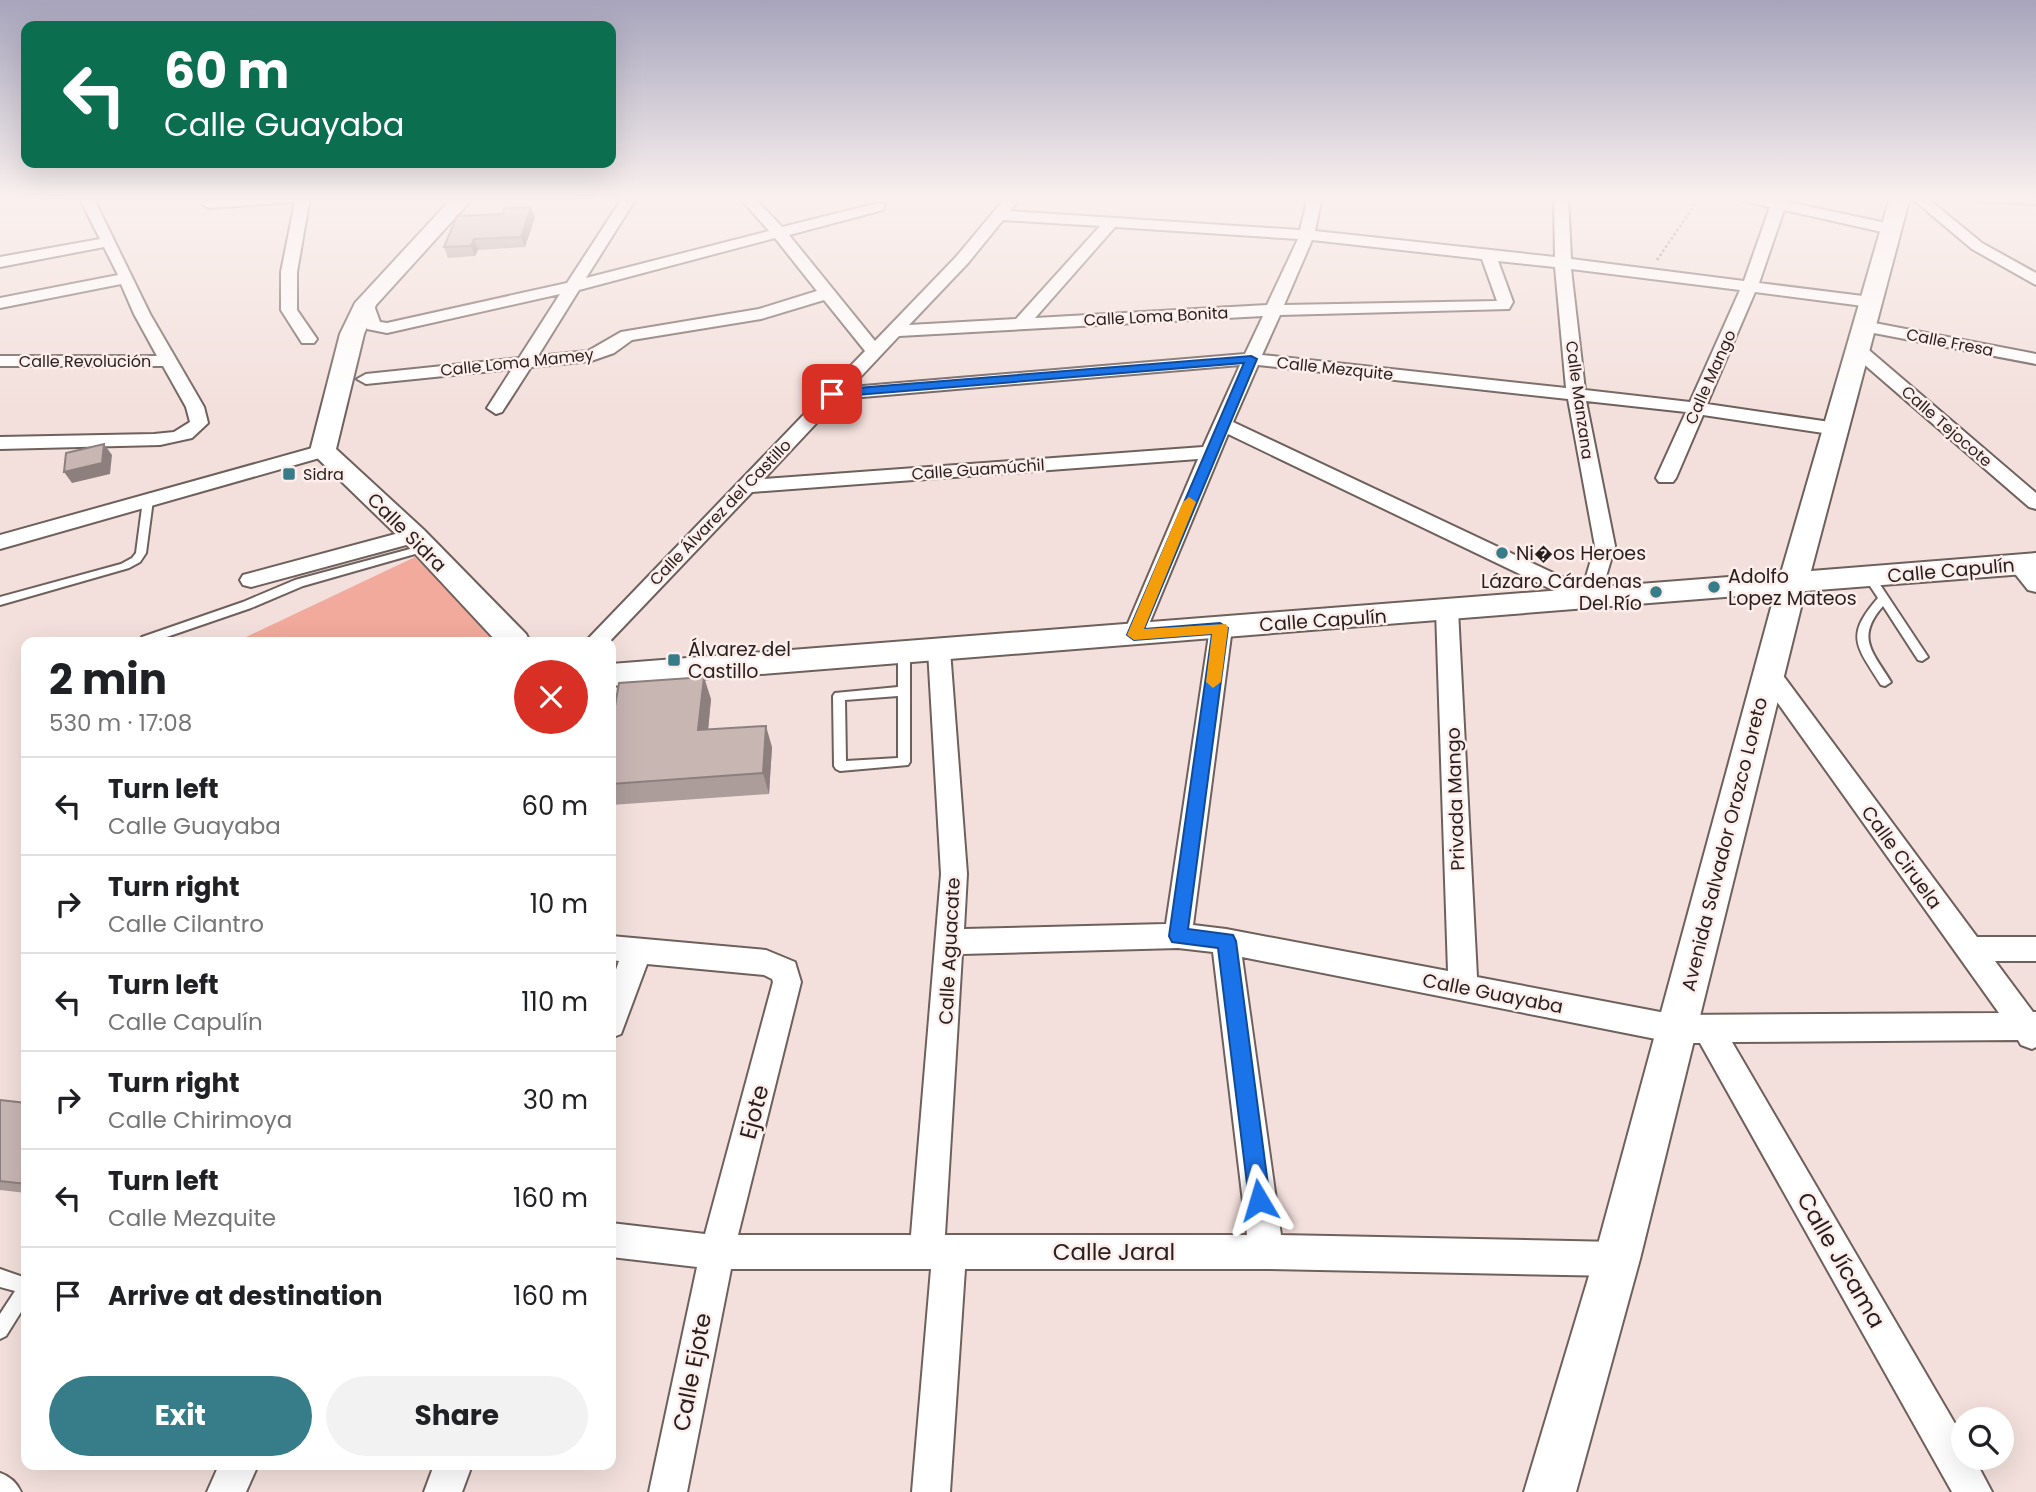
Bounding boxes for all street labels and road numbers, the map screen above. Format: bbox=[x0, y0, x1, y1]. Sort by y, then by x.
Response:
street label: Calle Loma Bonita bbox=[1083, 301, 1229, 332]
street label: Calle Fresa bbox=[1904, 323, 1995, 362]
street label: Calle Mango bbox=[1679, 326, 1742, 428]
street label: Calle Manzana bbox=[1560, 339, 1599, 461]
street label: Calle Loma Mamey bbox=[439, 343, 595, 382]
street label: Calle Revolución bbox=[19, 350, 151, 373]
street label: Calle Mezquite bbox=[1276, 351, 1394, 386]
street label: Calle Tejocote bbox=[1896, 380, 1997, 472]
street label: Calle Álvarez del Castillo bbox=[644, 434, 797, 591]
street label: Calle Guamúchil bbox=[911, 453, 1045, 486]
street label: Calle Sidra bbox=[361, 487, 452, 578]
street label: Calle Capulín bbox=[1886, 551, 2016, 590]
street label: Calle Capulín bbox=[1258, 603, 1388, 638]
street label: Avenida Salvador Orozco Loreto bbox=[1675, 694, 1774, 994]
street label: Privada Mango bbox=[1440, 727, 1471, 871]
street label: Calle Ciruela bbox=[1855, 800, 1948, 914]
street label: Calle Aguacate bbox=[932, 877, 967, 1025]
street label: Calle Guayaba bbox=[1420, 967, 1566, 1020]
street label: Ejote bbox=[731, 1081, 777, 1143]
street label: Calle Jícama bbox=[1789, 1186, 1893, 1334]
street label: Calle Jaral bbox=[1053, 1236, 1175, 1268]
street label: Calle Ejote bbox=[665, 1310, 719, 1434]

